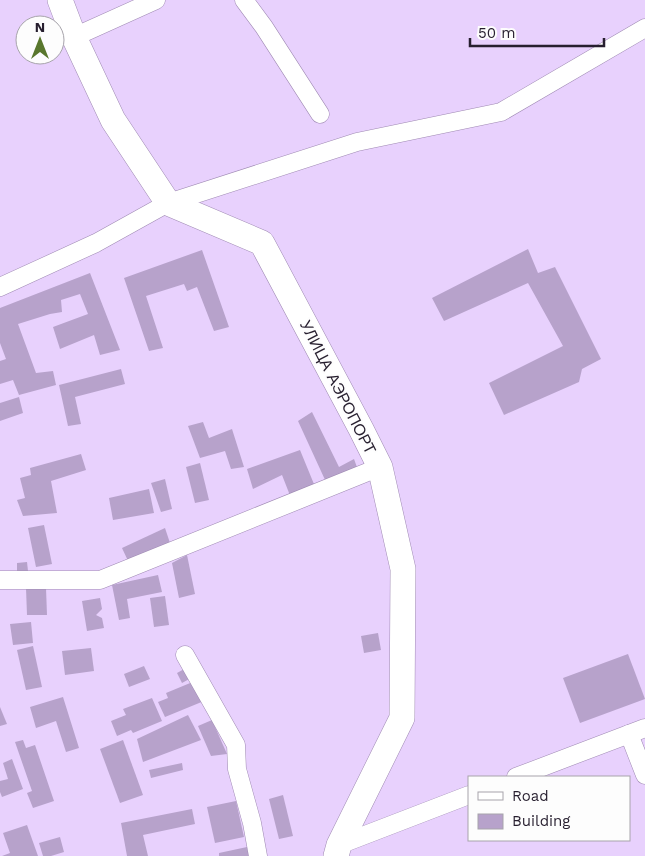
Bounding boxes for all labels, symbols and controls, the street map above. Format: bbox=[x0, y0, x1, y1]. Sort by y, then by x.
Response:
north arrow bbox=[15, 15, 65, 65]
scale bar bbox=[470, 15, 604, 47]
text: N bbox=[35, 19, 45, 35]
text: 50 m bbox=[478, 24, 515, 42]
street label: УЛИЦА АЭРОПОРТ bbox=[296, 317, 380, 457]
legend bbox=[468, 776, 630, 841]
text: Road bbox=[512, 787, 549, 805]
text: Building bbox=[512, 812, 570, 830]

